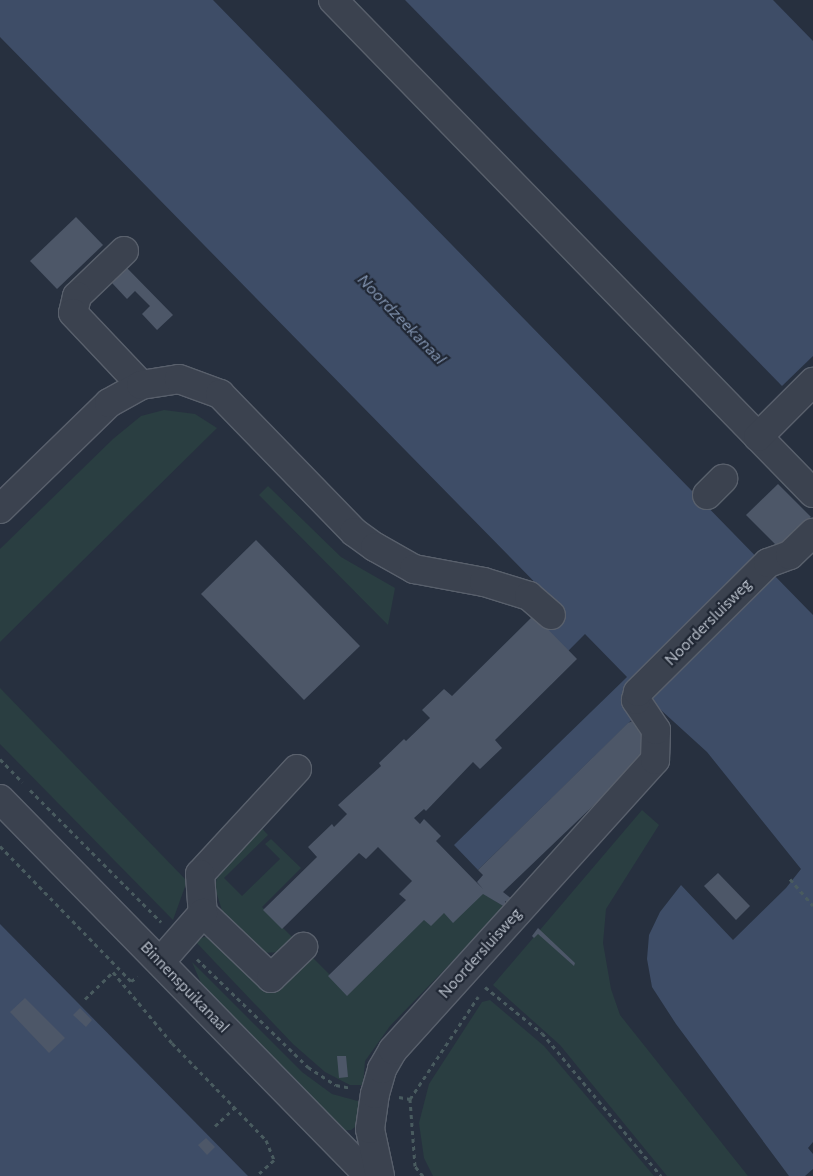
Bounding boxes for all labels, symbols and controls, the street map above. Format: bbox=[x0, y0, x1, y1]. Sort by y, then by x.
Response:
water label: Noordzeekanaal bbox=[354, 270, 450, 368]
street label: Noordersluisweg bbox=[661, 575, 755, 669]
street label: Noordersluisweg bbox=[435, 904, 525, 1002]
street label: Binnenspuikanaal bbox=[137, 938, 233, 1036]

